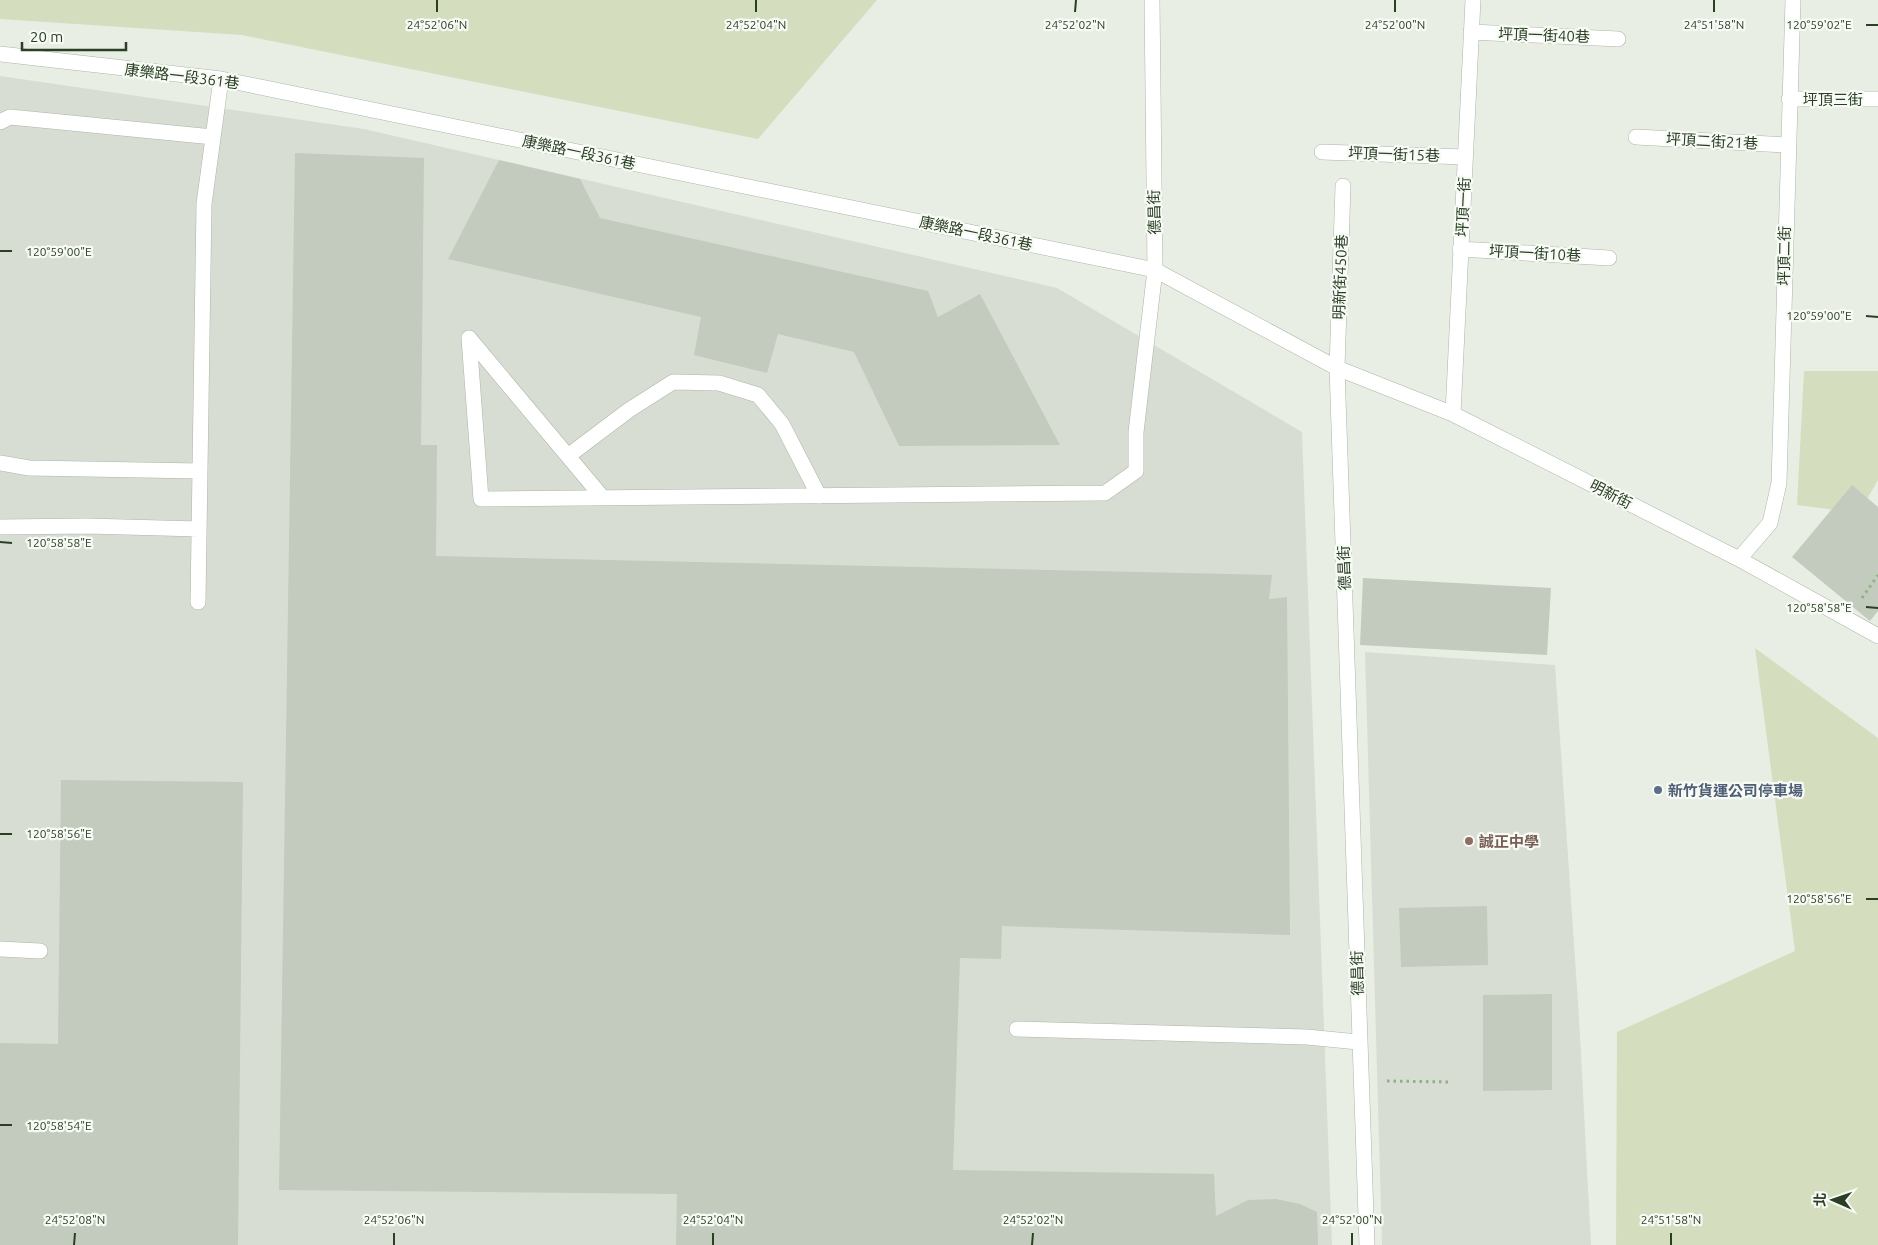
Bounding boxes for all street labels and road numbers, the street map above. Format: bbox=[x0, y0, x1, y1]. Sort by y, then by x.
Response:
street label: 坪頂一街40巷 bbox=[1498, 25, 1590, 45]
street label: 康樂路一段361巷 bbox=[124, 61, 240, 91]
street label: 坪頂三街 bbox=[1803, 91, 1863, 108]
street label: 坪頂二街21巷 bbox=[1666, 130, 1758, 152]
street label: 康樂路一段361巷 bbox=[521, 132, 637, 172]
street label: 坪頂一街15巷 bbox=[1348, 144, 1440, 164]
street label: 坪頂一街 bbox=[1453, 177, 1473, 237]
street label: 德昌街 bbox=[1145, 189, 1163, 235]
street label: 康樂路一段361巷 bbox=[918, 213, 1034, 253]
street label: 坪頂二街 bbox=[1775, 226, 1793, 286]
street label: 明新街450巷 bbox=[1330, 234, 1350, 320]
street label: 坪頂一街10巷 bbox=[1489, 242, 1581, 264]
street label: 明新街 bbox=[1587, 476, 1635, 512]
street label: 德昌街 bbox=[1335, 545, 1353, 591]
street label: 德昌街 bbox=[1348, 950, 1366, 996]

